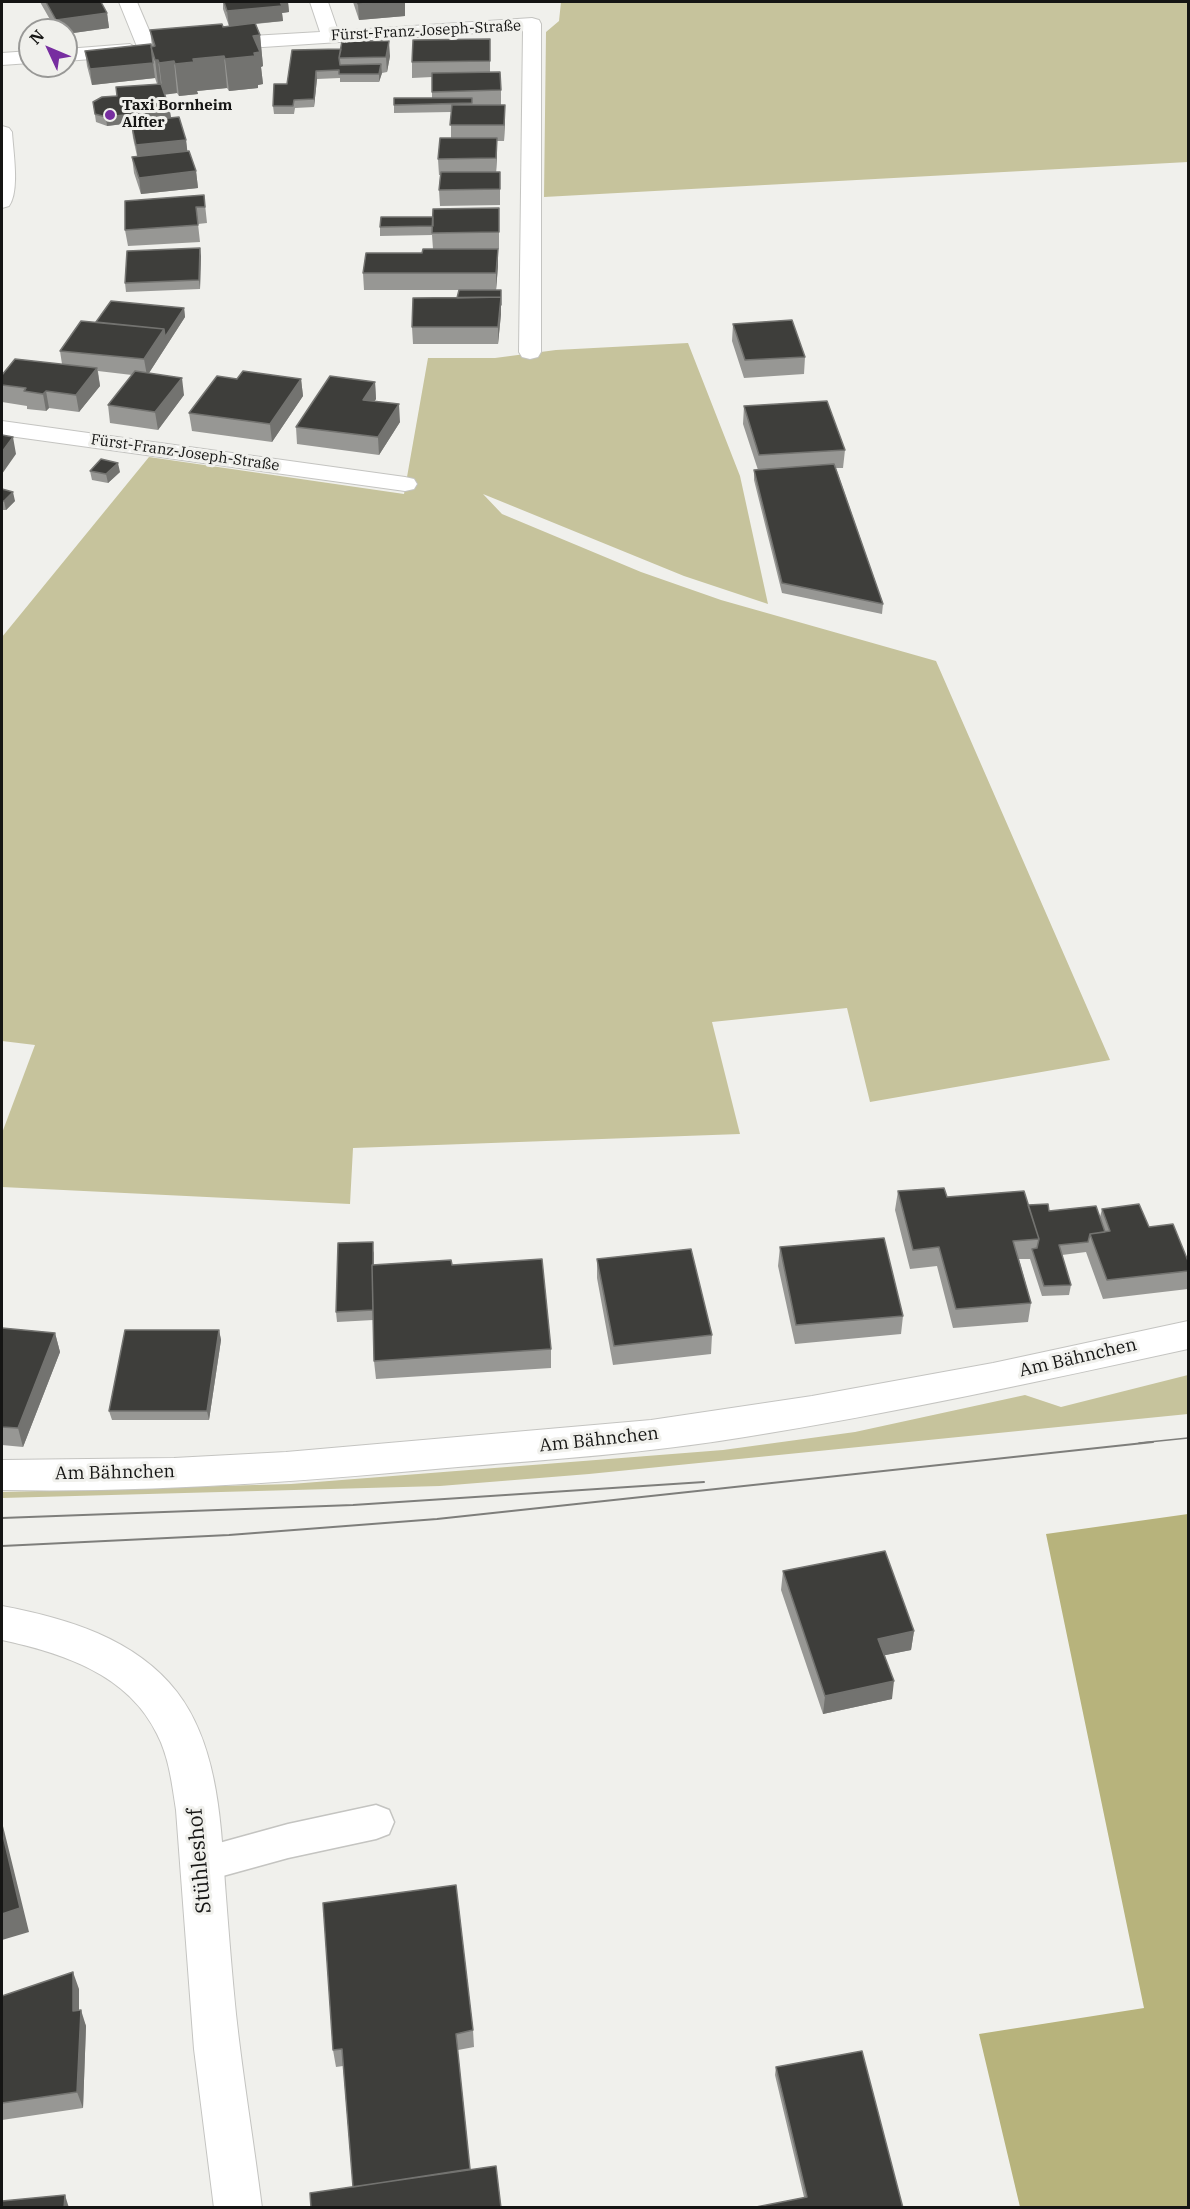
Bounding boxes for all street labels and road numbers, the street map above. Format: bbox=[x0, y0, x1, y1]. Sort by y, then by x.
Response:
street label: Fürst-Franz-Joseph-Straße bbox=[330, 17, 522, 45]
street label: Fürst-Franz-Joseph-Straße bbox=[89, 431, 281, 475]
street label: Am Bähnchen bbox=[1017, 1334, 1139, 1382]
street label: Am Bähnchen bbox=[538, 1423, 660, 1457]
street label: Am Bähnchen bbox=[55, 1461, 175, 1485]
street label: Stühleshof bbox=[183, 1807, 217, 1915]

